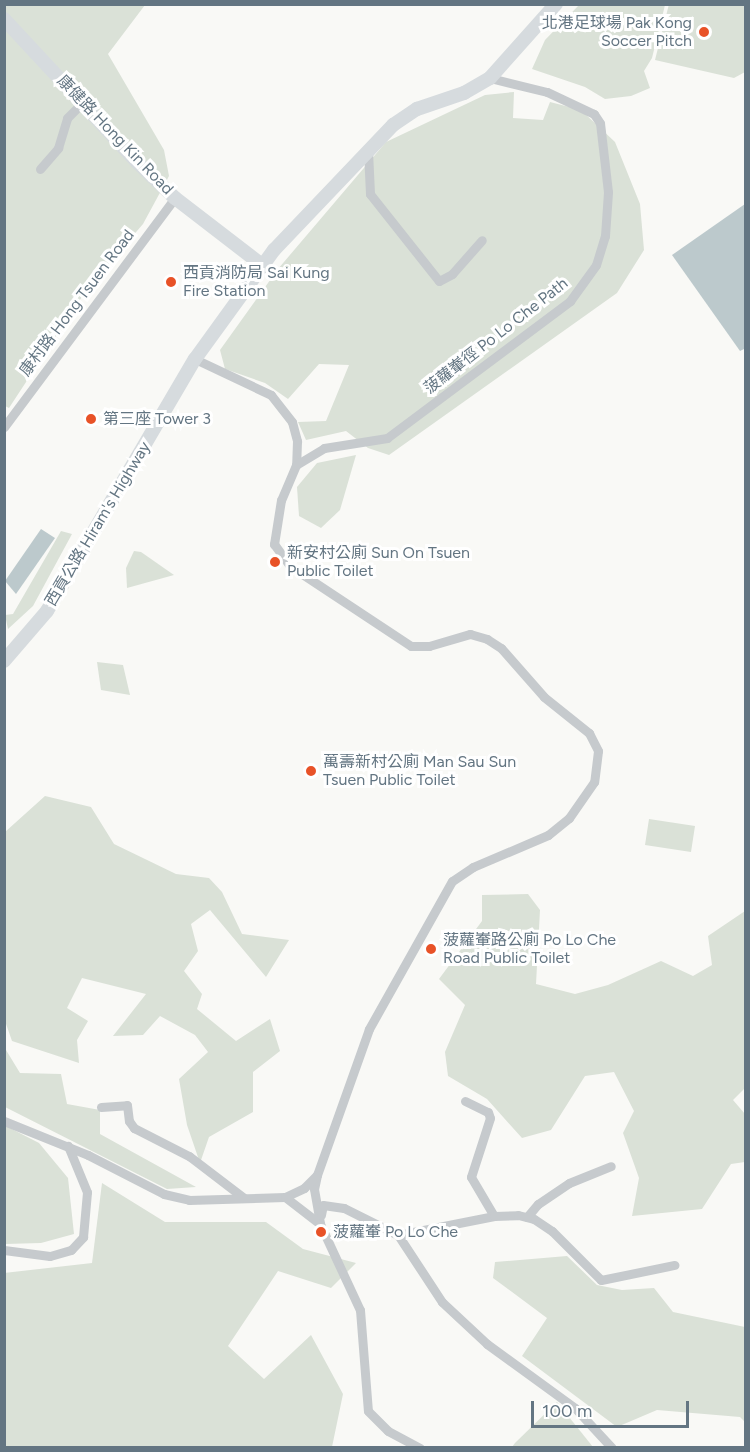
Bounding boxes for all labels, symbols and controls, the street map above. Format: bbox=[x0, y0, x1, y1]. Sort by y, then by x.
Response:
place label: 北港足球場 Pak Kong Soccer Pitch bbox=[542, 13, 692, 51]
marker: 北港足球場 Pak Kong Soccer Pitch bbox=[697, 25, 711, 39]
street label: 康健路 Hong Kin Road bbox=[53, 71, 177, 199]
street label: 康村路 Hong Tsuen Road bbox=[16, 226, 138, 380]
place label: 西貢消防局 Sai Kung Fire Station bbox=[183, 263, 330, 301]
street label: 菠蘿輋徑 Po Lo Che Path bbox=[420, 274, 572, 398]
marker: 西貢消防局 Sai Kung Fire Station bbox=[164, 275, 178, 289]
place label: 第三座 Tower 3 bbox=[103, 409, 211, 429]
marker: 第三座 Tower 3 bbox=[84, 412, 98, 426]
street label: 西貢公路 Hiram's Highway bbox=[41, 438, 155, 610]
place label: 新安村公廁 Sun On Tsuen Public Toilet bbox=[287, 543, 470, 581]
marker: 新安村公廁 Sun On Tsuen Public Toilet bbox=[268, 555, 282, 569]
place label: 萬壽新村公廁 Man Sau Sun Tsuen Public Toilet bbox=[323, 752, 516, 790]
marker: 萬壽新村公廁 Man Sau Sun Tsuen Public Toilet bbox=[304, 764, 318, 778]
place label: 菠蘿輋路公廁 Po Lo Che Road Public Toilet bbox=[443, 930, 616, 968]
marker: 菠蘿輋路公廁 Po Lo Che Road Public Toilet bbox=[424, 942, 438, 956]
place label: 菠蘿輋 Po Lo Che bbox=[333, 1222, 458, 1242]
marker: 菠蘿輋 Po Lo Che bbox=[314, 1225, 328, 1239]
scale bar bbox=[534, 1389, 692, 1427]
text: 100 m bbox=[542, 1400, 592, 1422]

